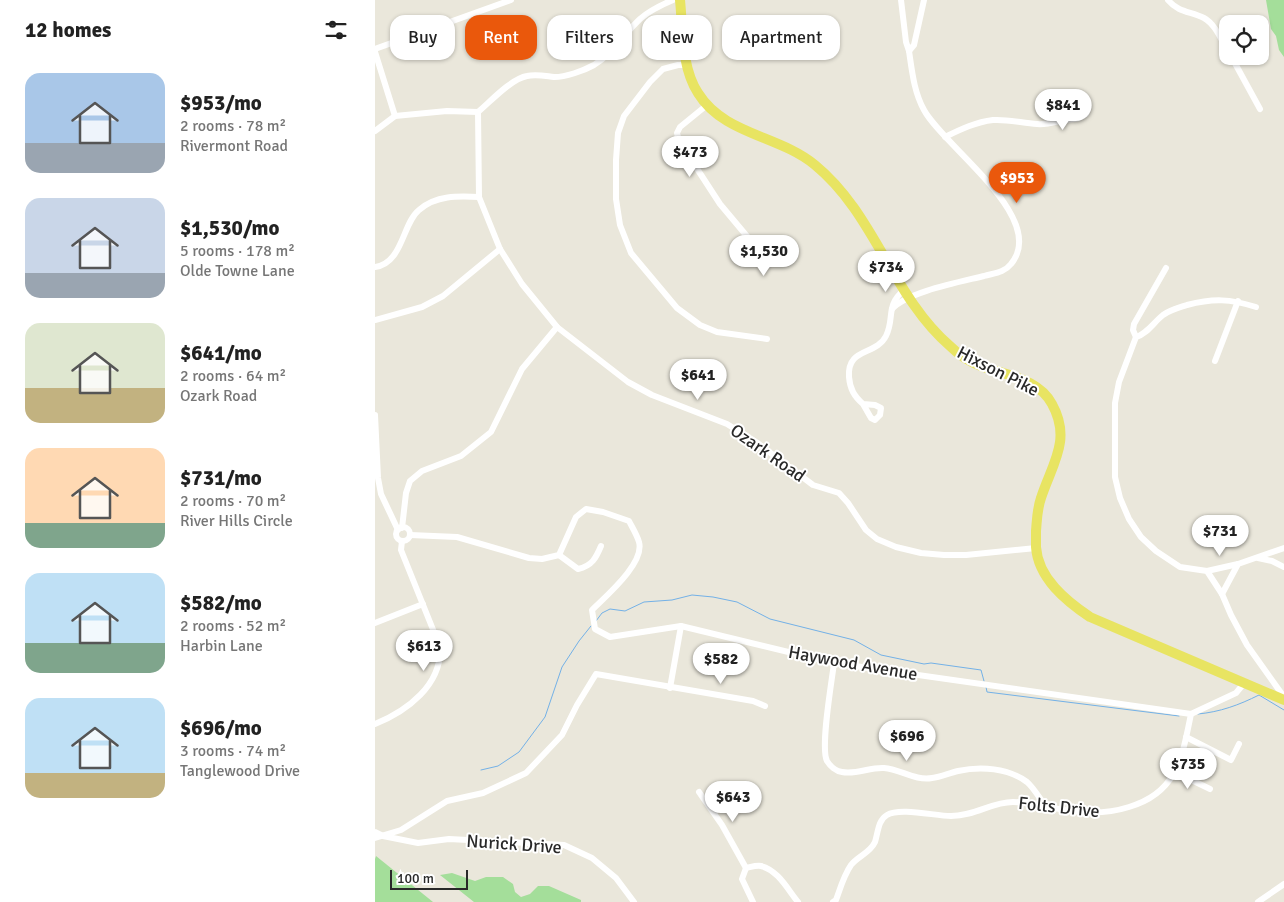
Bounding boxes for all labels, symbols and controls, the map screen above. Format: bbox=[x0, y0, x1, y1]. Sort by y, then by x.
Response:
chip: Buy bbox=[390, 15, 455, 60]
chip: Rent bbox=[465, 15, 537, 60]
chip: Filters bbox=[547, 15, 632, 60]
chip: New bbox=[642, 15, 712, 60]
chip: Apartment bbox=[722, 15, 840, 60]
map controls bbox=[1219, 15, 1269, 65]
button: locate bbox=[1219, 15, 1269, 65]
icon: filters bbox=[322, 16, 350, 44]
text: 12 homes bbox=[25, 17, 111, 43]
pin: $841 bbox=[1033, 88, 1093, 131]
text: $953/mo bbox=[180, 90, 262, 116]
icon: home bbox=[65, 93, 125, 153]
text: $841 bbox=[1046, 95, 1080, 115]
text: 2 rooms · 78 m² bbox=[180, 116, 286, 136]
text: Rivermont Road bbox=[180, 136, 288, 156]
pin: $473 bbox=[660, 136, 720, 178]
text: $473 bbox=[673, 142, 707, 162]
pin: $953 bbox=[987, 162, 1047, 204]
text: $953 bbox=[1000, 168, 1034, 188]
text: $1,530/mo bbox=[180, 215, 279, 241]
icon: home bbox=[65, 218, 125, 278]
pin: $1,530 bbox=[723, 234, 805, 277]
text: 5 rooms · 178 m² bbox=[180, 241, 295, 261]
text: $1,530 bbox=[740, 241, 788, 261]
pin: $734 bbox=[856, 250, 916, 293]
text: $734 bbox=[869, 257, 903, 277]
text: Olde Towne Lane bbox=[180, 261, 295, 281]
text: $641/mo bbox=[180, 340, 262, 366]
street label: Hixson Pike bbox=[953, 341, 1043, 401]
icon: home bbox=[65, 343, 125, 403]
pin: $641 bbox=[668, 358, 728, 401]
text: $641 bbox=[681, 365, 715, 385]
text: 2 rooms · 64 m² bbox=[180, 366, 286, 386]
text: Ozark Road bbox=[180, 386, 257, 406]
street label: Ozark Road bbox=[726, 419, 810, 487]
text: $731/mo bbox=[180, 465, 262, 491]
icon: home bbox=[65, 468, 125, 528]
text: 2 rooms · 70 m² bbox=[180, 491, 286, 511]
text: River Hills Circle bbox=[180, 511, 293, 531]
pin: $731 bbox=[1190, 514, 1250, 557]
text: $731 bbox=[1203, 521, 1237, 541]
text: $582/mo bbox=[180, 590, 262, 616]
icon: home bbox=[65, 593, 125, 653]
text: 2 rooms · 52 m² bbox=[180, 616, 286, 636]
pin: $613 bbox=[394, 630, 454, 672]
text: Harbin Lane bbox=[180, 636, 263, 656]
text: $613 bbox=[407, 636, 441, 656]
street label: Haywood Avenue bbox=[787, 641, 919, 685]
pin: $582 bbox=[691, 642, 751, 685]
text: $582 bbox=[704, 649, 738, 669]
text: $696/mo bbox=[180, 715, 262, 741]
icon: home bbox=[65, 718, 125, 778]
pin: $696 bbox=[877, 720, 937, 762]
text: $696 bbox=[890, 726, 924, 746]
text: 3 rooms · 74 m² bbox=[180, 741, 286, 761]
pin: $735 bbox=[1158, 748, 1218, 790]
text: $735 bbox=[1171, 754, 1205, 774]
text: Tanglewood Drive bbox=[180, 761, 300, 781]
pin: $643 bbox=[703, 780, 763, 823]
text: $643 bbox=[716, 787, 750, 807]
street label: Folts Drive bbox=[1017, 792, 1101, 822]
street label: Nurick Drive bbox=[466, 830, 562, 858]
scale bar bbox=[390, 867, 467, 890]
text: 100 m bbox=[397, 870, 434, 887]

